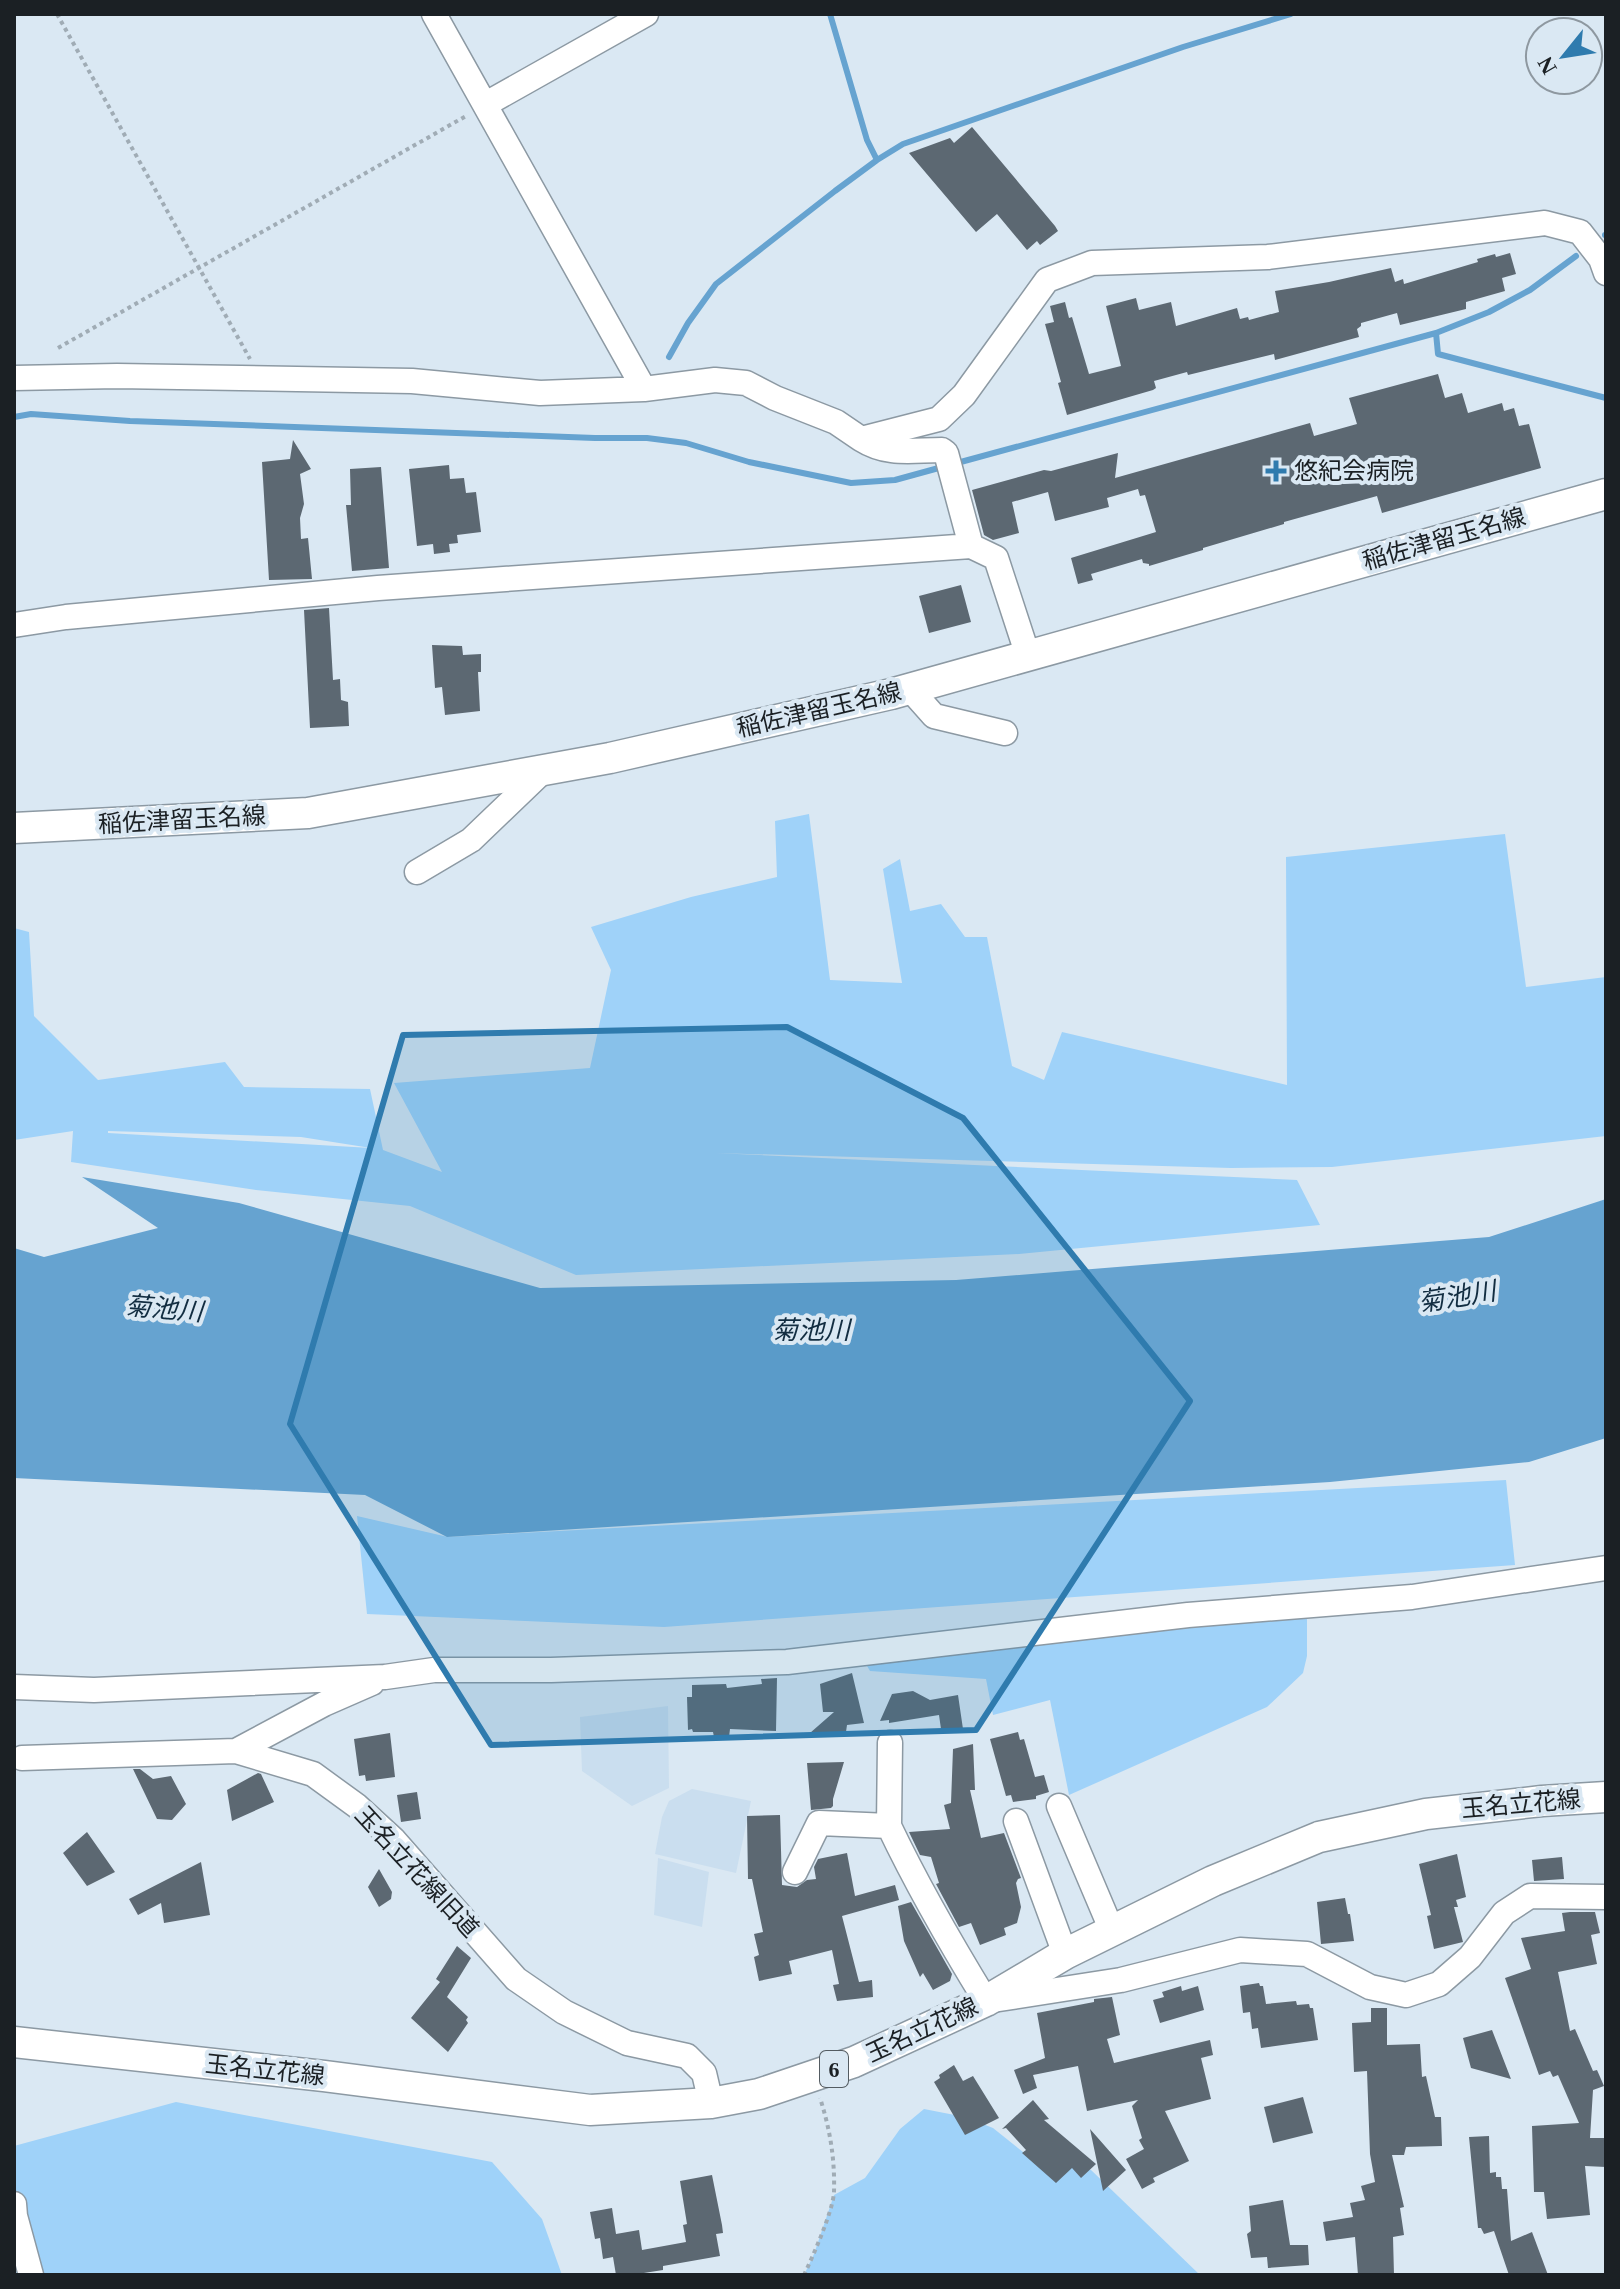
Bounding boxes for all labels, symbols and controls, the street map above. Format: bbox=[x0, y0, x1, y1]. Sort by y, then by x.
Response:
north arrow bbox=[1524, 16, 1604, 96]
text: N bbox=[1532, 53, 1562, 79]
place label: 悠紀会病院 bbox=[1294, 458, 1414, 484]
marker: 悠紀会病院 bbox=[1265, 460, 1287, 482]
street label: 稲佐津留玉名線 bbox=[1360, 503, 1528, 575]
street label: 稲佐津留玉名線 bbox=[734, 678, 904, 742]
street label: 稲佐津留玉名線 bbox=[97, 803, 267, 837]
water label: 菊池川 bbox=[1416, 1276, 1501, 1317]
water label: 菊池川 bbox=[124, 1291, 207, 1327]
water label: 菊池川 bbox=[772, 1316, 853, 1345]
street label: 玉名立花線 bbox=[1460, 1786, 1582, 1822]
street label: 玉名立花線旧道 bbox=[350, 1802, 484, 1942]
street label: 玉名立花線 bbox=[862, 1993, 982, 2067]
street label: 玉名立花線 bbox=[204, 2051, 326, 2089]
road number: 6 bbox=[820, 2051, 848, 2087]

